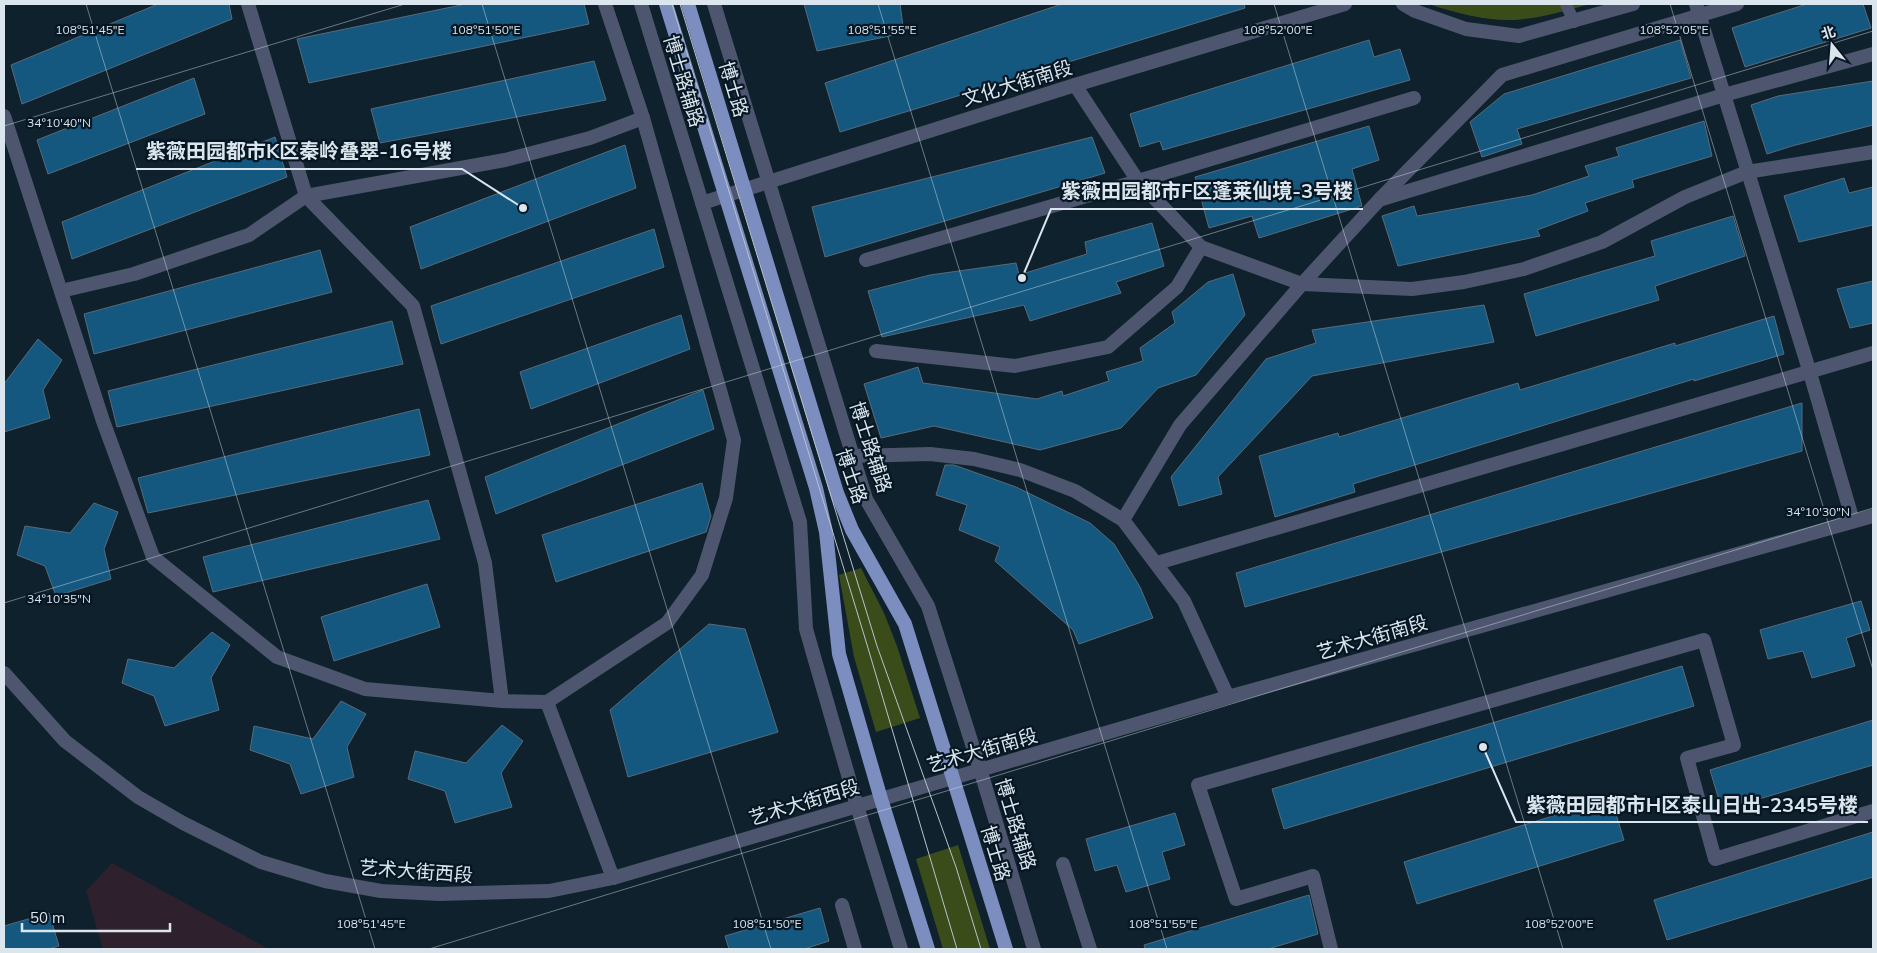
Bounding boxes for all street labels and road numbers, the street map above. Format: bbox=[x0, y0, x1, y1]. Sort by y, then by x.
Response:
street label: 博士路辅路 bbox=[659, 32, 709, 130]
street label: 文化大街南段 bbox=[959, 55, 1075, 111]
street label: 博士路 bbox=[714, 58, 754, 120]
street label: 博士路辅路 bbox=[845, 398, 897, 496]
street label: 博士路 bbox=[832, 445, 872, 507]
street label: 艺术大街南段 bbox=[1314, 610, 1430, 664]
street label: 艺术大街南段 bbox=[924, 723, 1040, 777]
street label: 艺术大街西段 bbox=[746, 774, 862, 830]
street label: 博士路辅路 bbox=[991, 775, 1041, 873]
street label: 博士路 bbox=[977, 822, 1015, 884]
street label: 艺术大街西段 bbox=[358, 855, 474, 887]

